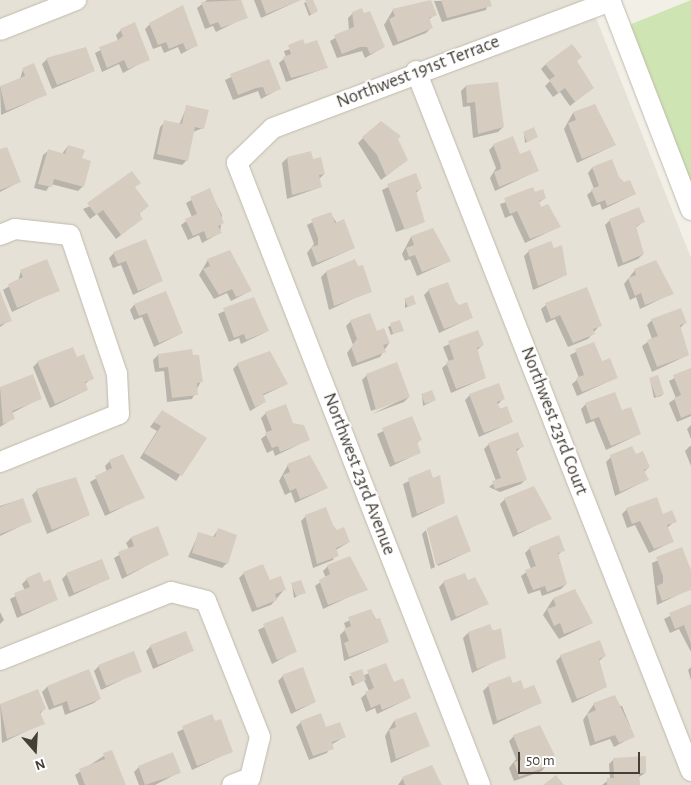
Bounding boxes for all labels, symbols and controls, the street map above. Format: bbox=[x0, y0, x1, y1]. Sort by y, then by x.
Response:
street label: Northwest 191st Terrace bbox=[333, 30, 503, 114]
street label: Northwest 23rd Court bbox=[515, 344, 593, 498]
street label: Northwest 23rd Avenue bbox=[318, 390, 400, 558]
north arrow bbox=[10, 725, 60, 775]
scale bar bbox=[521, 742, 644, 774]
text: 50 m bbox=[526, 753, 555, 768]
text: N bbox=[33, 756, 47, 772]

